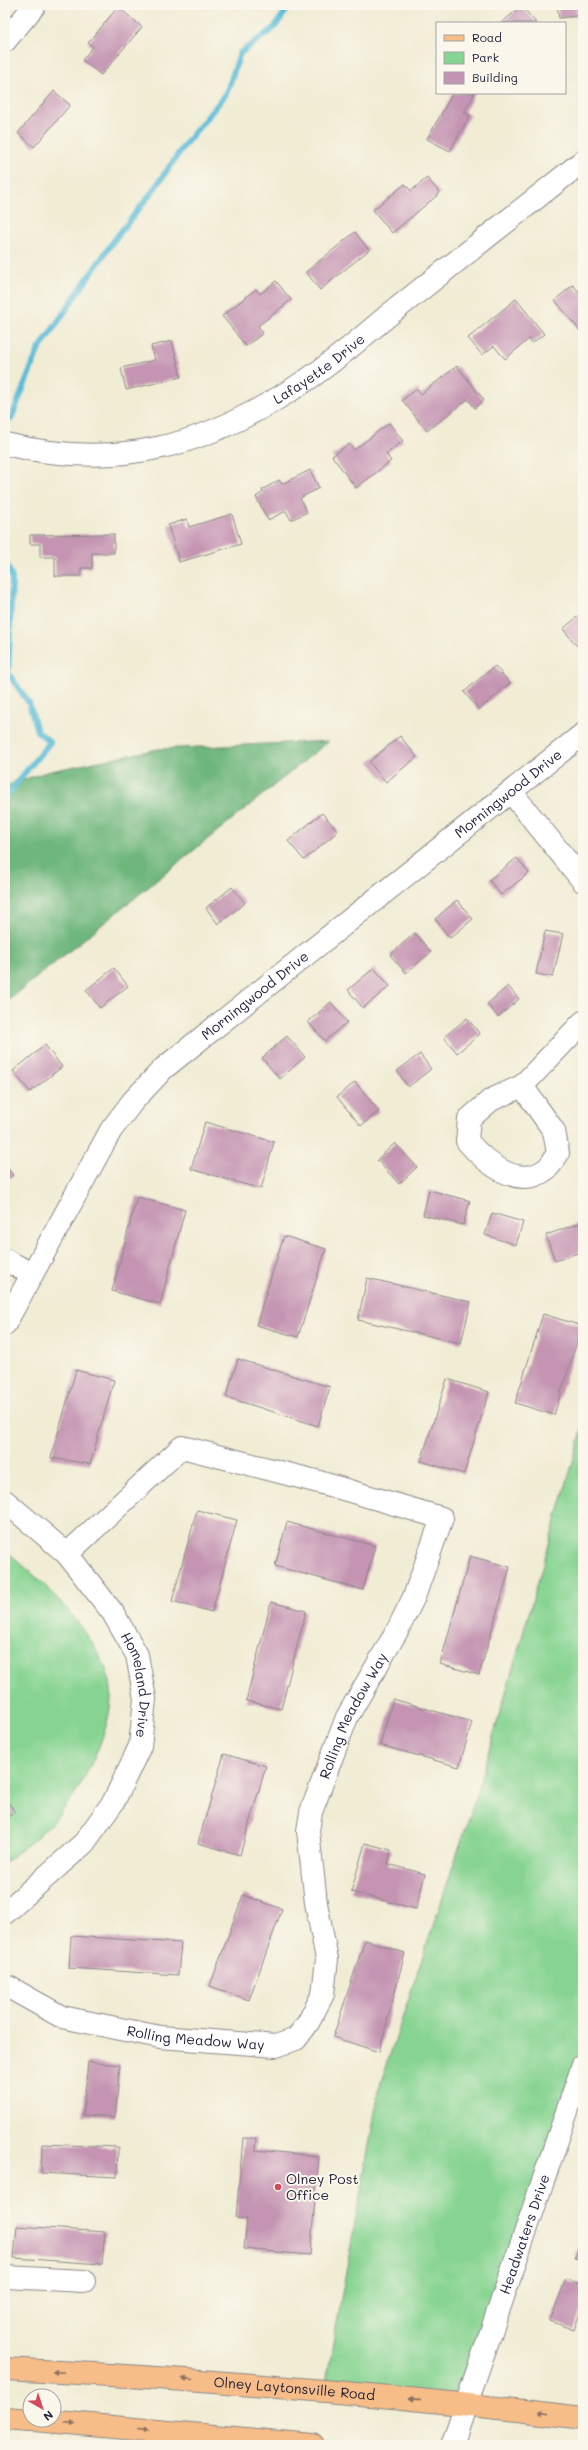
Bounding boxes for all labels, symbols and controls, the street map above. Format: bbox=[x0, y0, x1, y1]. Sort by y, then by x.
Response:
legend bbox=[436, 22, 566, 94]
text: Road bbox=[472, 29, 502, 45]
text: Park bbox=[472, 49, 499, 65]
text: Building bbox=[472, 69, 518, 85]
street label: Lafayette Drive bbox=[269, 329, 368, 408]
street label: Morningwood Drive bbox=[450, 745, 566, 842]
street label: Morningwood Drive bbox=[197, 946, 312, 1044]
street label: Homeland Drive bbox=[117, 1628, 155, 1739]
street label: Rolling Meadow Way bbox=[314, 1649, 392, 1781]
street label: Rolling Meadow Way bbox=[125, 2020, 265, 2054]
place label: Olney Post Office bbox=[286, 2169, 359, 2204]
street label: Headwaters Drive bbox=[495, 2171, 554, 2297]
marker: Olney Post Office bbox=[273, 2182, 283, 2192]
one-way arrow bbox=[51, 2369, 64, 2375]
street label: Olney Laytonsville Road bbox=[213, 2372, 376, 2404]
one-way arrow bbox=[182, 2376, 194, 2382]
north arrow bbox=[22, 2388, 62, 2428]
one-way arrow bbox=[409, 2395, 421, 2402]
text: N bbox=[41, 2408, 57, 2425]
one-way arrow bbox=[538, 2410, 550, 2416]
one-way arrow bbox=[64, 2420, 76, 2427]
one-way arrow bbox=[137, 2426, 149, 2433]

